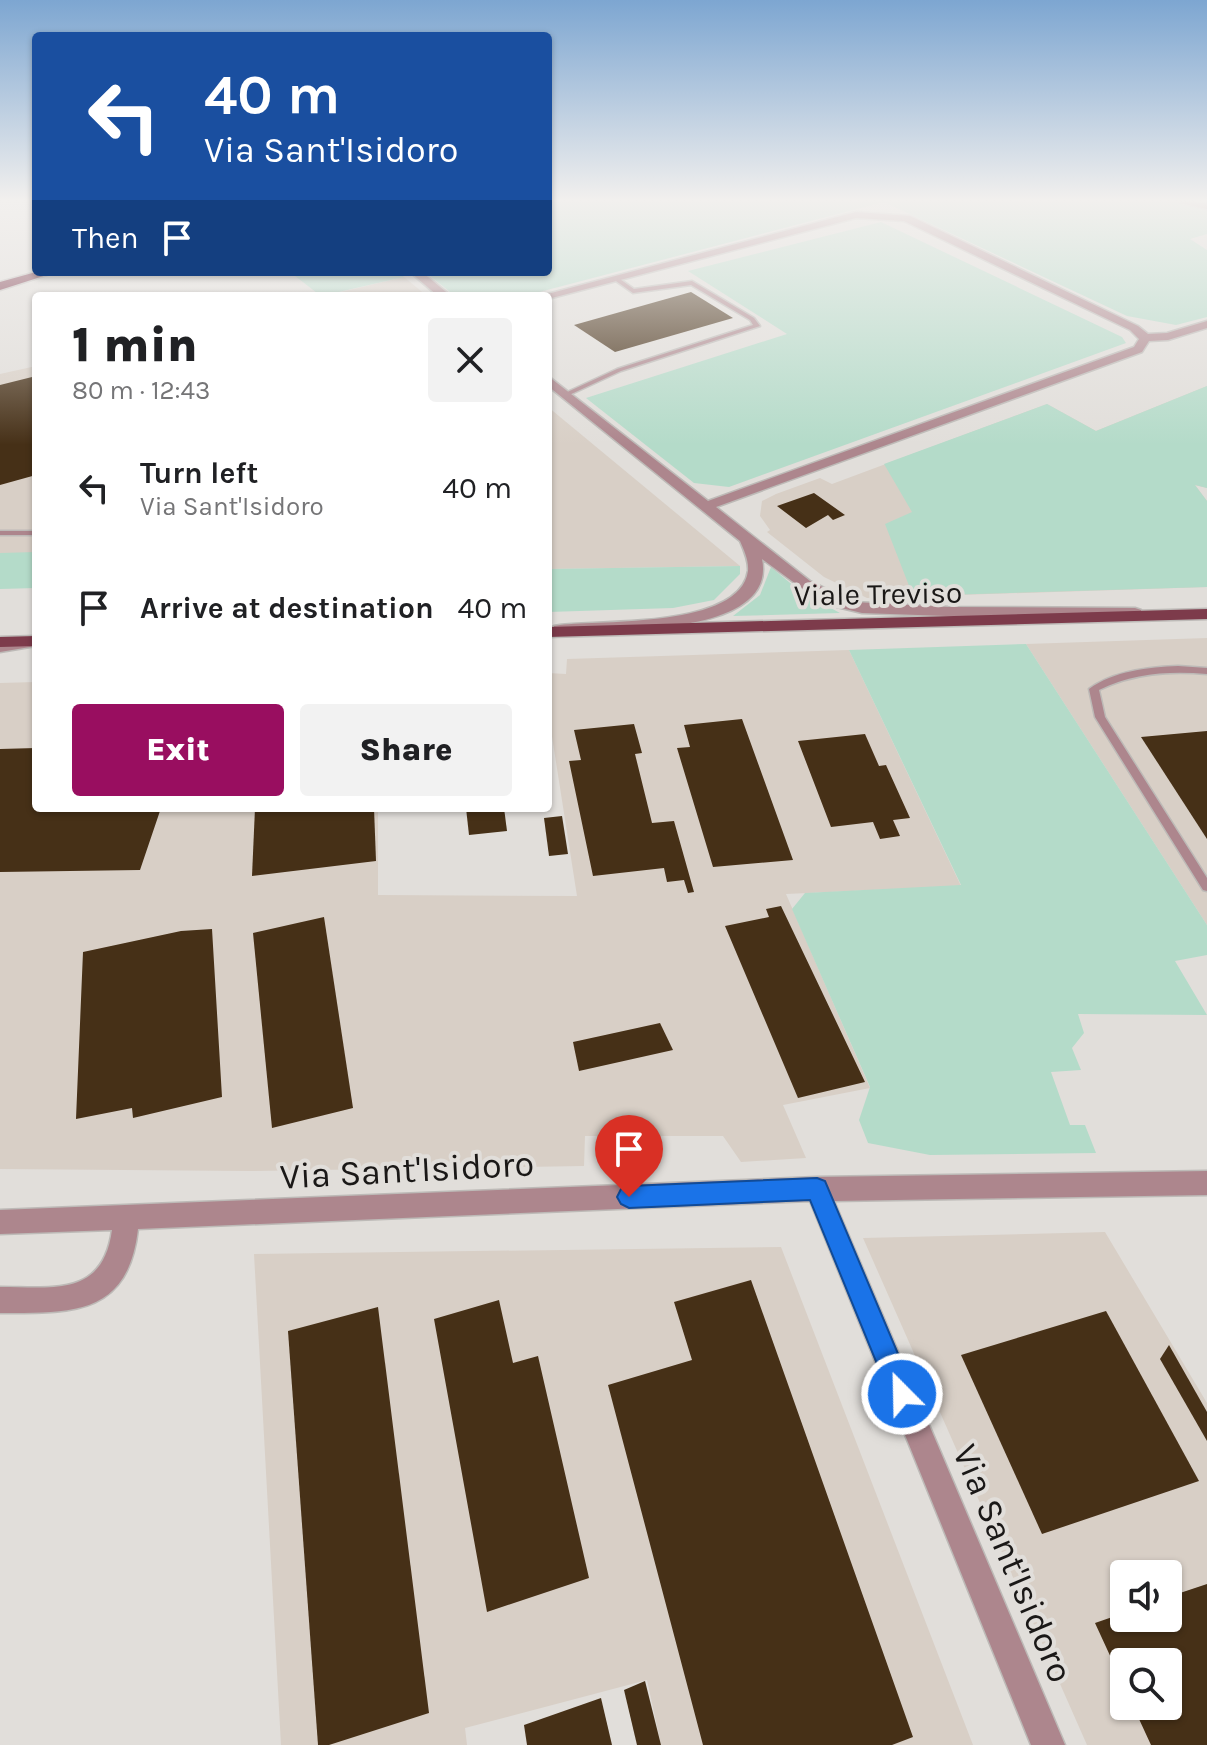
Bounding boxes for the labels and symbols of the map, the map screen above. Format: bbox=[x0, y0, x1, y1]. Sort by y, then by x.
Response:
street label: Viale Treviso bbox=[793, 575, 963, 613]
pin bbox=[595, 1115, 663, 1197]
street label: Via Sant'Isidoro bbox=[279, 1142, 535, 1198]
position arrow bbox=[860, 1352, 944, 1436]
street label: Via Sant'Isidoro bbox=[944, 1438, 1082, 1689]

